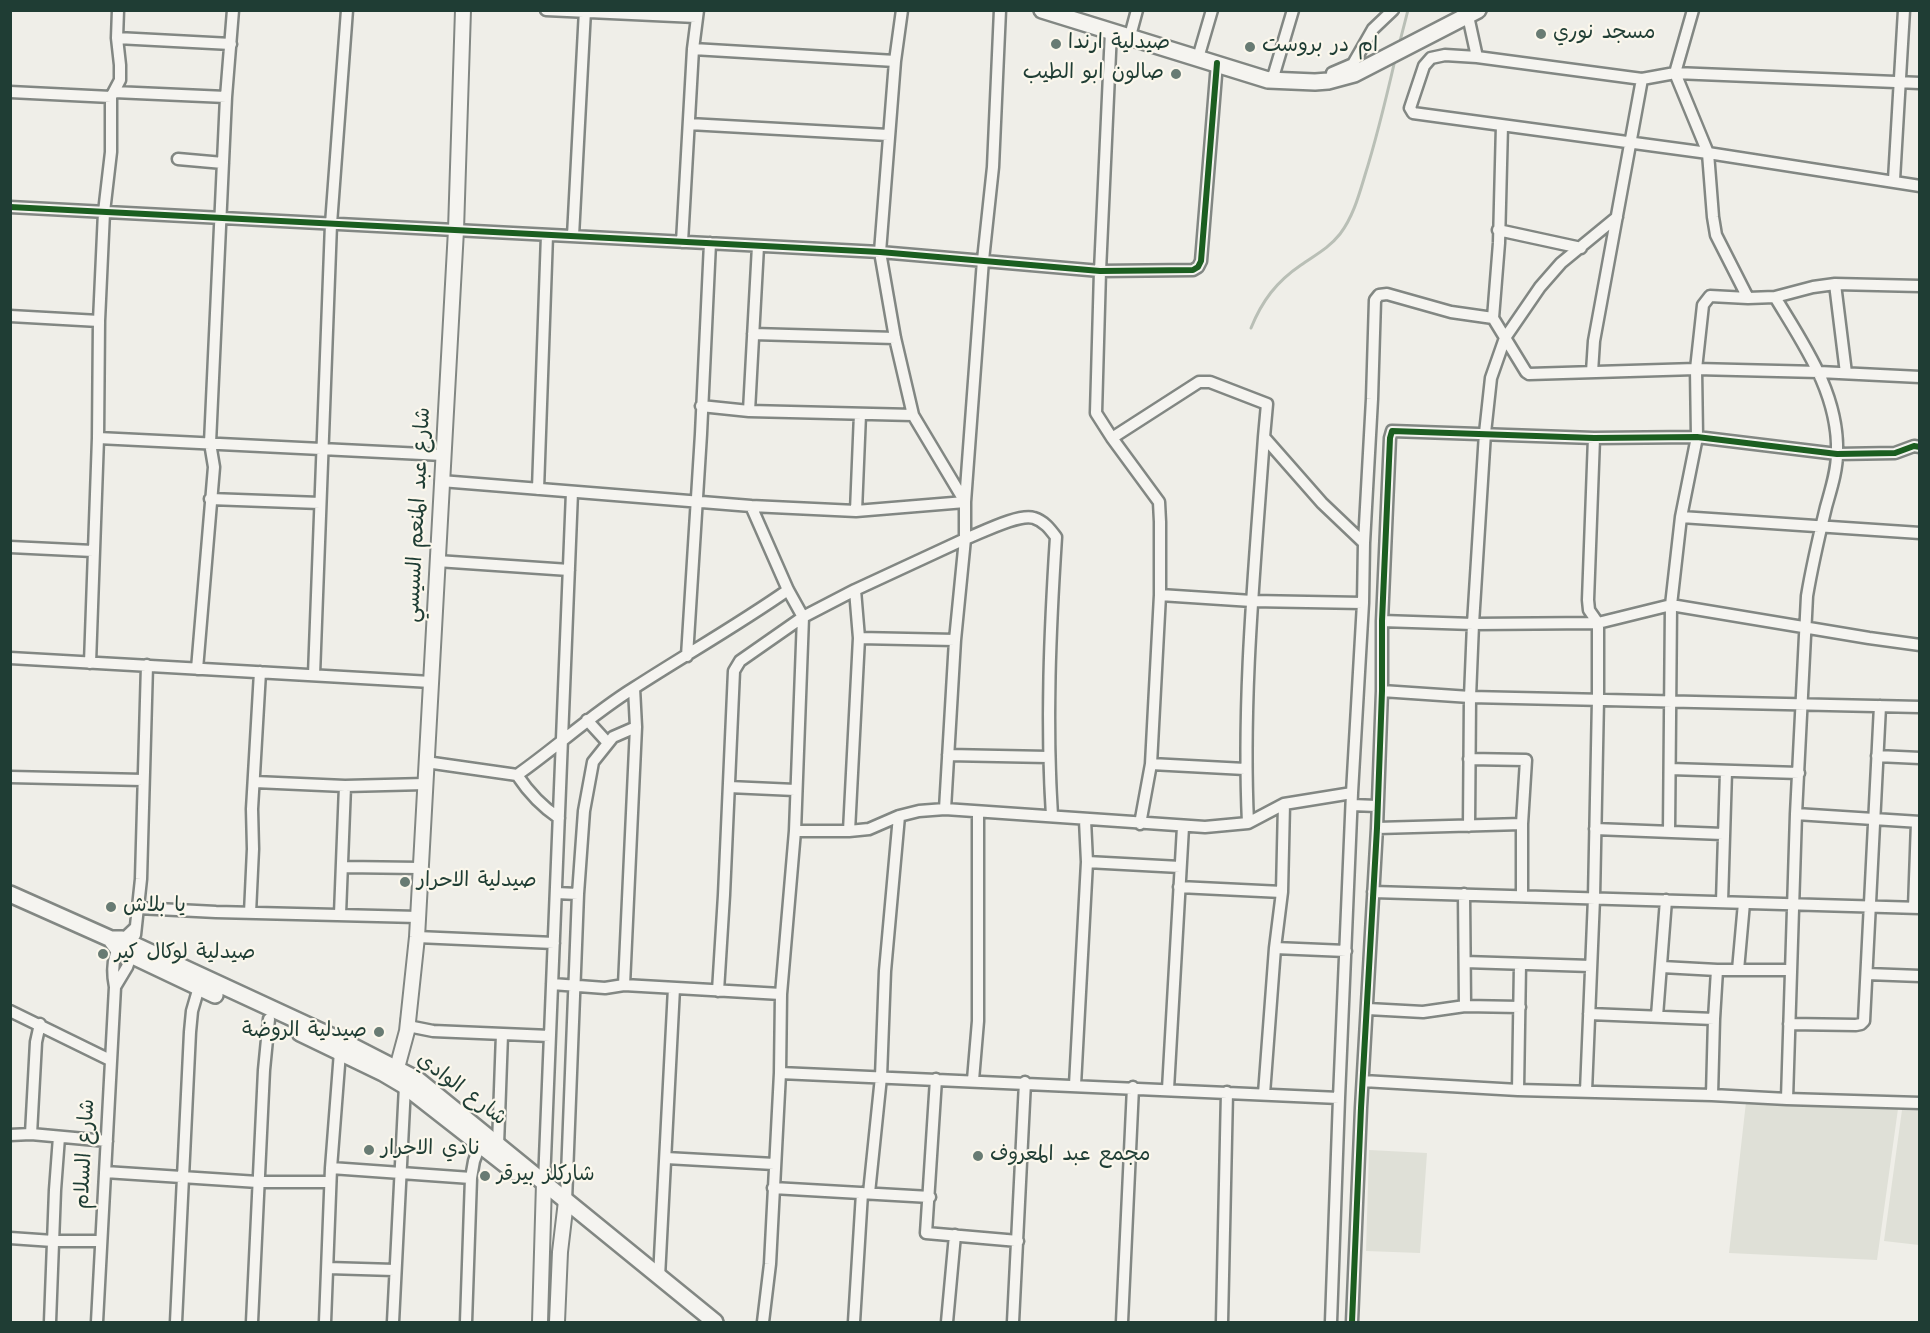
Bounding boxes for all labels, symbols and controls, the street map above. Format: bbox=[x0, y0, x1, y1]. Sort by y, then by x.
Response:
place label: مسجد نوري bbox=[1553, 21, 1656, 47]
marker: مسجد نوري bbox=[1534, 27, 1548, 41]
place label: صيدلية ارندا bbox=[1068, 31, 1170, 57]
place label: ام در بروست bbox=[1262, 34, 1378, 60]
marker: صيدلية ارندا bbox=[1049, 37, 1063, 51]
marker: ام در بروست bbox=[1243, 40, 1257, 54]
place label: صالون ابو الطيب bbox=[1023, 61, 1164, 87]
marker: صالون ابو الطيب bbox=[1169, 67, 1183, 81]
street label: شارع عبد المنعم السيسي bbox=[401, 407, 437, 623]
place label: صيدلية الاحرار bbox=[417, 869, 537, 895]
marker: صيدلية الاحرار bbox=[398, 875, 412, 889]
place label: يا بلاش bbox=[123, 894, 186, 920]
marker: يا بلاش bbox=[104, 900, 118, 914]
place label: صيدلية لوكال كير bbox=[115, 941, 255, 967]
marker: صيدلية لوكال كير bbox=[96, 947, 110, 961]
place label: صيدلية الروضة bbox=[242, 1019, 367, 1045]
marker: صيدلية الروضة bbox=[372, 1025, 386, 1039]
street label: شارع الوادي bbox=[411, 1048, 511, 1132]
street label: شارع السلام bbox=[71, 1098, 101, 1210]
place label: نادي الاحرار bbox=[381, 1137, 480, 1163]
marker: نادي الاحرار bbox=[362, 1143, 376, 1157]
place label: مجمع عبد المعروف bbox=[990, 1143, 1151, 1169]
marker: مجمع عبد المعروف bbox=[971, 1149, 985, 1163]
place label: شاركلز بيرقر bbox=[497, 1163, 595, 1189]
marker: شاركلز بيرقر bbox=[478, 1169, 492, 1183]

